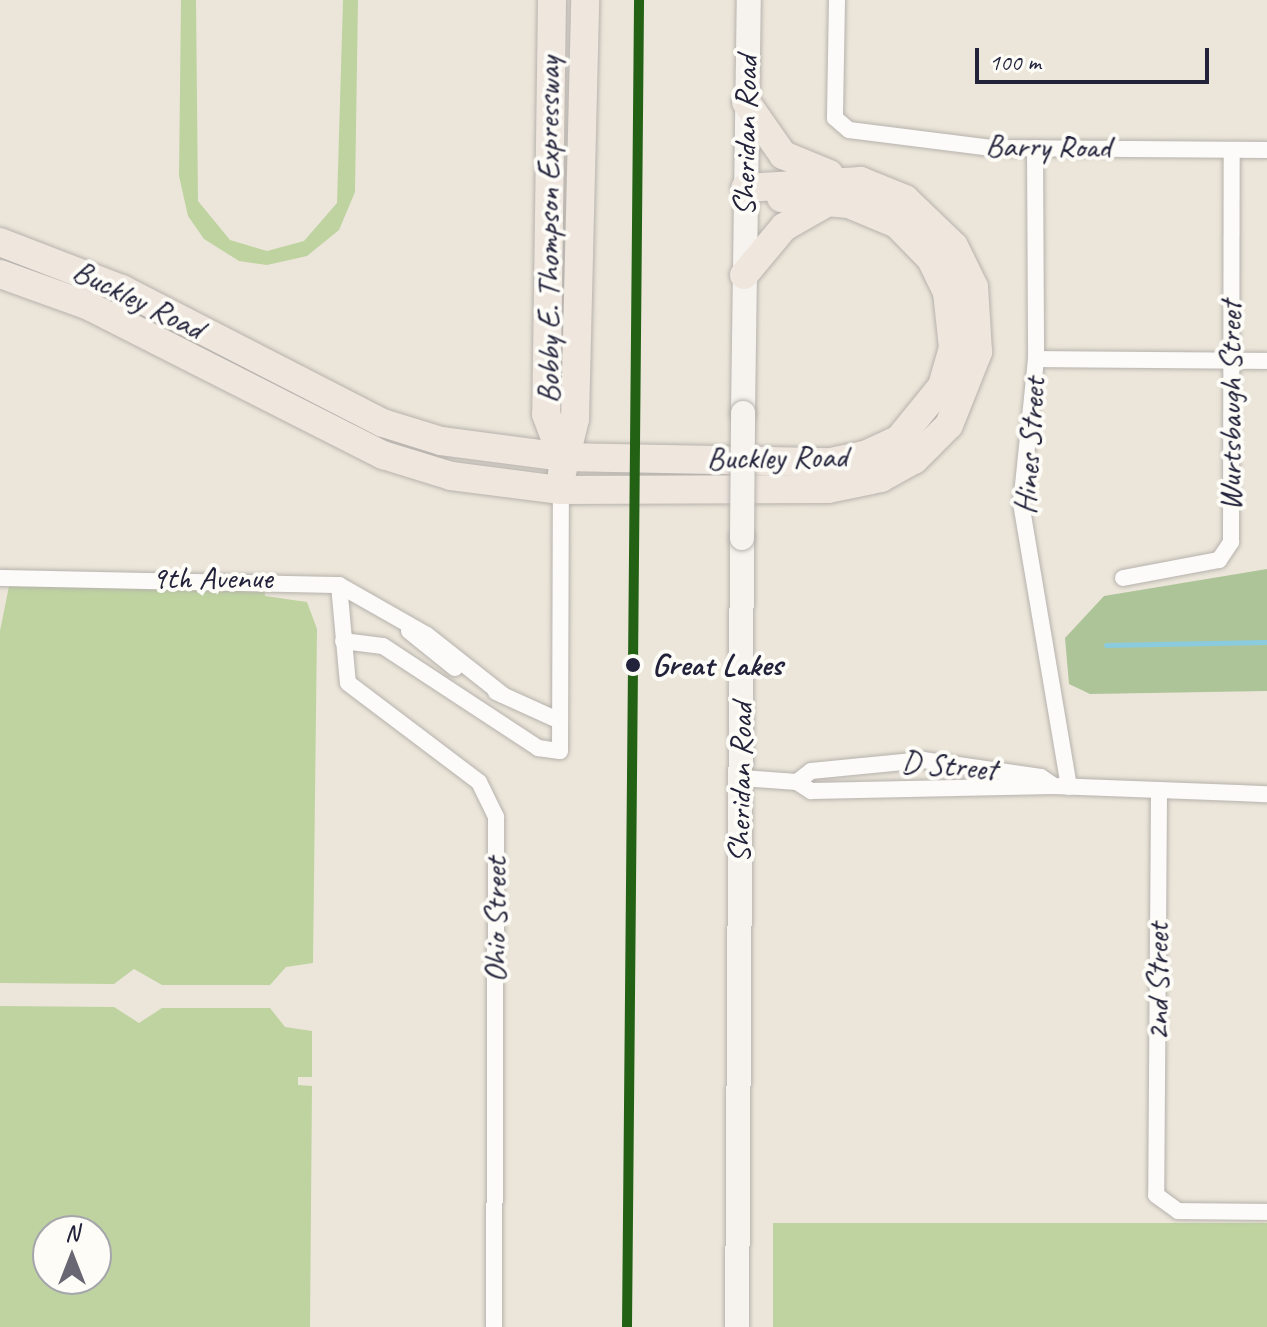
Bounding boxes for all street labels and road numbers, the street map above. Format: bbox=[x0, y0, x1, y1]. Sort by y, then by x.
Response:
street label: Bobby E. Thompson Expressway bbox=[530, 56, 568, 404]
street label: Sheridan Road bbox=[725, 56, 767, 216]
street label: Barry Road bbox=[985, 127, 1111, 167]
street label: Buckley Road bbox=[67, 252, 209, 348]
street label: Wurtsbaugh Street bbox=[1212, 301, 1250, 511]
street label: Hines Street bbox=[1006, 376, 1054, 516]
street label: Buckley Road bbox=[707, 438, 847, 478]
street label: 9th Avenue bbox=[152, 559, 272, 597]
street label: Sheridan Road bbox=[720, 703, 762, 863]
street label: D Street bbox=[900, 743, 998, 789]
street label: Ohio Street bbox=[477, 857, 515, 983]
street label: 2nd Street bbox=[1139, 923, 1177, 1041]

